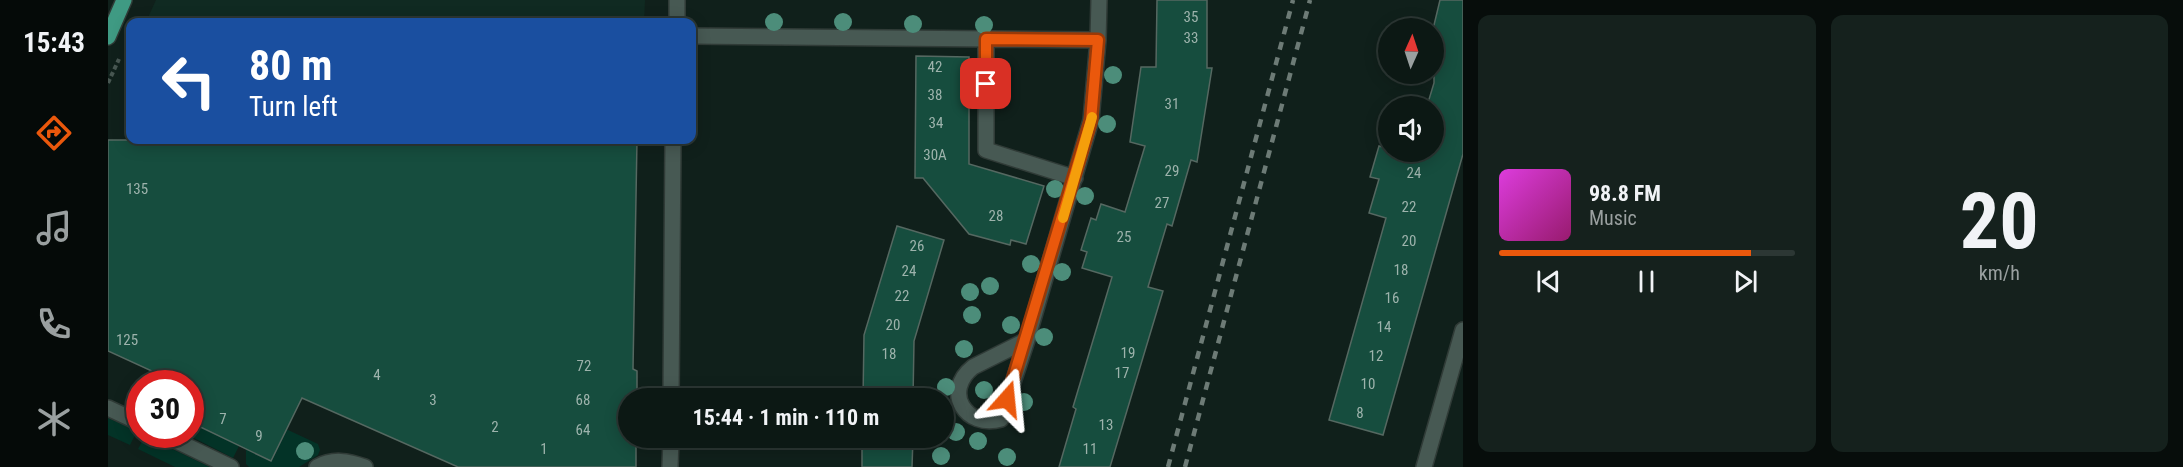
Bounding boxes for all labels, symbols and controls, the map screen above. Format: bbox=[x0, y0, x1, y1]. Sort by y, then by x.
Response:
house number: 35 bbox=[1184, 8, 1198, 26]
north arrow bbox=[1378, 18, 1444, 84]
map controls bbox=[1378, 18, 1444, 162]
text: 15:43 bbox=[23, 27, 85, 59]
house number: 33 bbox=[1184, 29, 1198, 47]
text: 80 m bbox=[249, 41, 332, 90]
icon: left bbox=[150, 42, 228, 120]
house number: 42 bbox=[928, 58, 942, 76]
pin bbox=[960, 58, 1011, 109]
icon: arrive bbox=[969, 67, 1002, 100]
house number: 38 bbox=[928, 86, 942, 104]
text: Turn left bbox=[249, 91, 338, 123]
house number: 31 bbox=[1165, 95, 1179, 113]
button: sound bbox=[1378, 96, 1444, 162]
icon: directions bbox=[33, 112, 75, 154]
house number: 34 bbox=[929, 114, 943, 132]
house number: 30A bbox=[923, 146, 947, 164]
house number: 29 bbox=[1165, 162, 1179, 180]
house number: 24 bbox=[1407, 164, 1421, 182]
text: 20 bbox=[1960, 176, 2039, 267]
house number: 135 bbox=[126, 180, 148, 198]
text: 98.8 FM bbox=[1589, 181, 1661, 206]
house number: 27 bbox=[1155, 194, 1169, 212]
house number: 22 bbox=[1402, 198, 1416, 216]
text: Music bbox=[1589, 206, 1637, 230]
icon: music bbox=[33, 207, 75, 249]
house number: 28 bbox=[989, 207, 1003, 225]
house number: 25 bbox=[1117, 228, 1131, 246]
house number: 20 bbox=[1402, 232, 1416, 250]
house number: 26 bbox=[910, 237, 924, 255]
house number: 18 bbox=[1394, 261, 1408, 279]
text: km/h bbox=[1979, 261, 2020, 285]
house number: 24 bbox=[902, 262, 916, 280]
icon: previous bbox=[1532, 265, 1565, 298]
icon: pause bbox=[1630, 265, 1663, 298]
icon: next bbox=[1729, 265, 1762, 298]
house number: 22 bbox=[895, 287, 909, 305]
house number: 16 bbox=[1385, 289, 1399, 307]
icon: phone bbox=[33, 303, 75, 345]
house number: 20 bbox=[886, 316, 900, 334]
house number: 14 bbox=[1377, 318, 1391, 336]
house number: 125 bbox=[116, 331, 138, 349]
house number: 19 bbox=[1121, 344, 1135, 362]
house number: 18 bbox=[882, 345, 896, 363]
house number: 12 bbox=[1369, 347, 1383, 365]
house number: 72 bbox=[577, 357, 591, 375]
house number: 17 bbox=[1115, 364, 1129, 382]
house number: 4 bbox=[373, 366, 381, 384]
position arrow bbox=[975, 367, 1039, 431]
speed limit sign: 30 bbox=[126, 370, 204, 448]
house number: 10 bbox=[1361, 375, 1375, 393]
house number: 3 bbox=[429, 391, 437, 409]
house number: 68 bbox=[576, 391, 590, 409]
icon: climate bbox=[33, 398, 75, 440]
house number: 8 bbox=[1356, 404, 1364, 422]
text: 15:44 · 1 min · 110 m bbox=[693, 405, 879, 430]
house number: 7 bbox=[219, 410, 227, 428]
house number: 13 bbox=[1099, 416, 1113, 434]
house number: 2 bbox=[491, 418, 499, 436]
house number: 64 bbox=[576, 421, 590, 439]
house number: 9 bbox=[255, 427, 263, 445]
house number: 1 bbox=[540, 440, 548, 458]
house number: 11 bbox=[1083, 440, 1097, 458]

